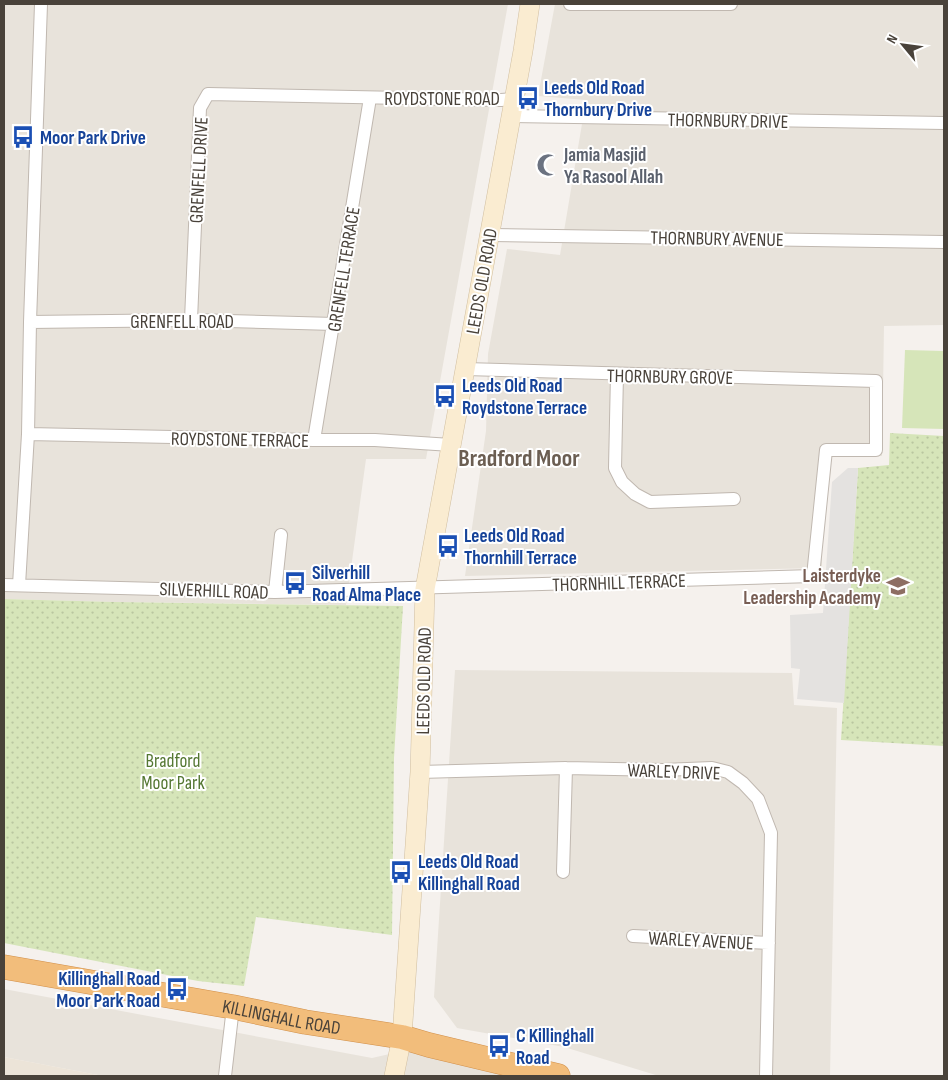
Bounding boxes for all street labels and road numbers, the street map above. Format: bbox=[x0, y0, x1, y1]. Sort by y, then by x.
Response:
street label: ROYDSTONE ROAD bbox=[384, 88, 500, 111]
street label: THORNBURY DRIVE bbox=[667, 109, 789, 134]
street label: GRENFELL DRIVE bbox=[185, 116, 214, 224]
street label: GRENFELL TERRACE bbox=[323, 205, 366, 333]
street label: LEEDS OLD ROAD bbox=[462, 226, 503, 336]
street label: THORNBURY AVENUE bbox=[650, 227, 784, 252]
street label: GRENFELL ROAD bbox=[130, 311, 234, 334]
street label: THORNBURY GROVE bbox=[607, 365, 733, 390]
street label: ROYDSTONE TERRACE bbox=[171, 428, 309, 453]
street label: THORNHILL TERRACE bbox=[552, 570, 686, 597]
street label: SILVERHILL ROAD bbox=[159, 578, 269, 605]
street label: LEEDS OLD ROAD bbox=[412, 627, 437, 735]
street label: WARLEY DRIVE bbox=[627, 759, 721, 786]
street label: WARLEY AVENUE bbox=[648, 927, 754, 956]
street label: KILLINGHALL ROAD bbox=[221, 995, 342, 1040]

